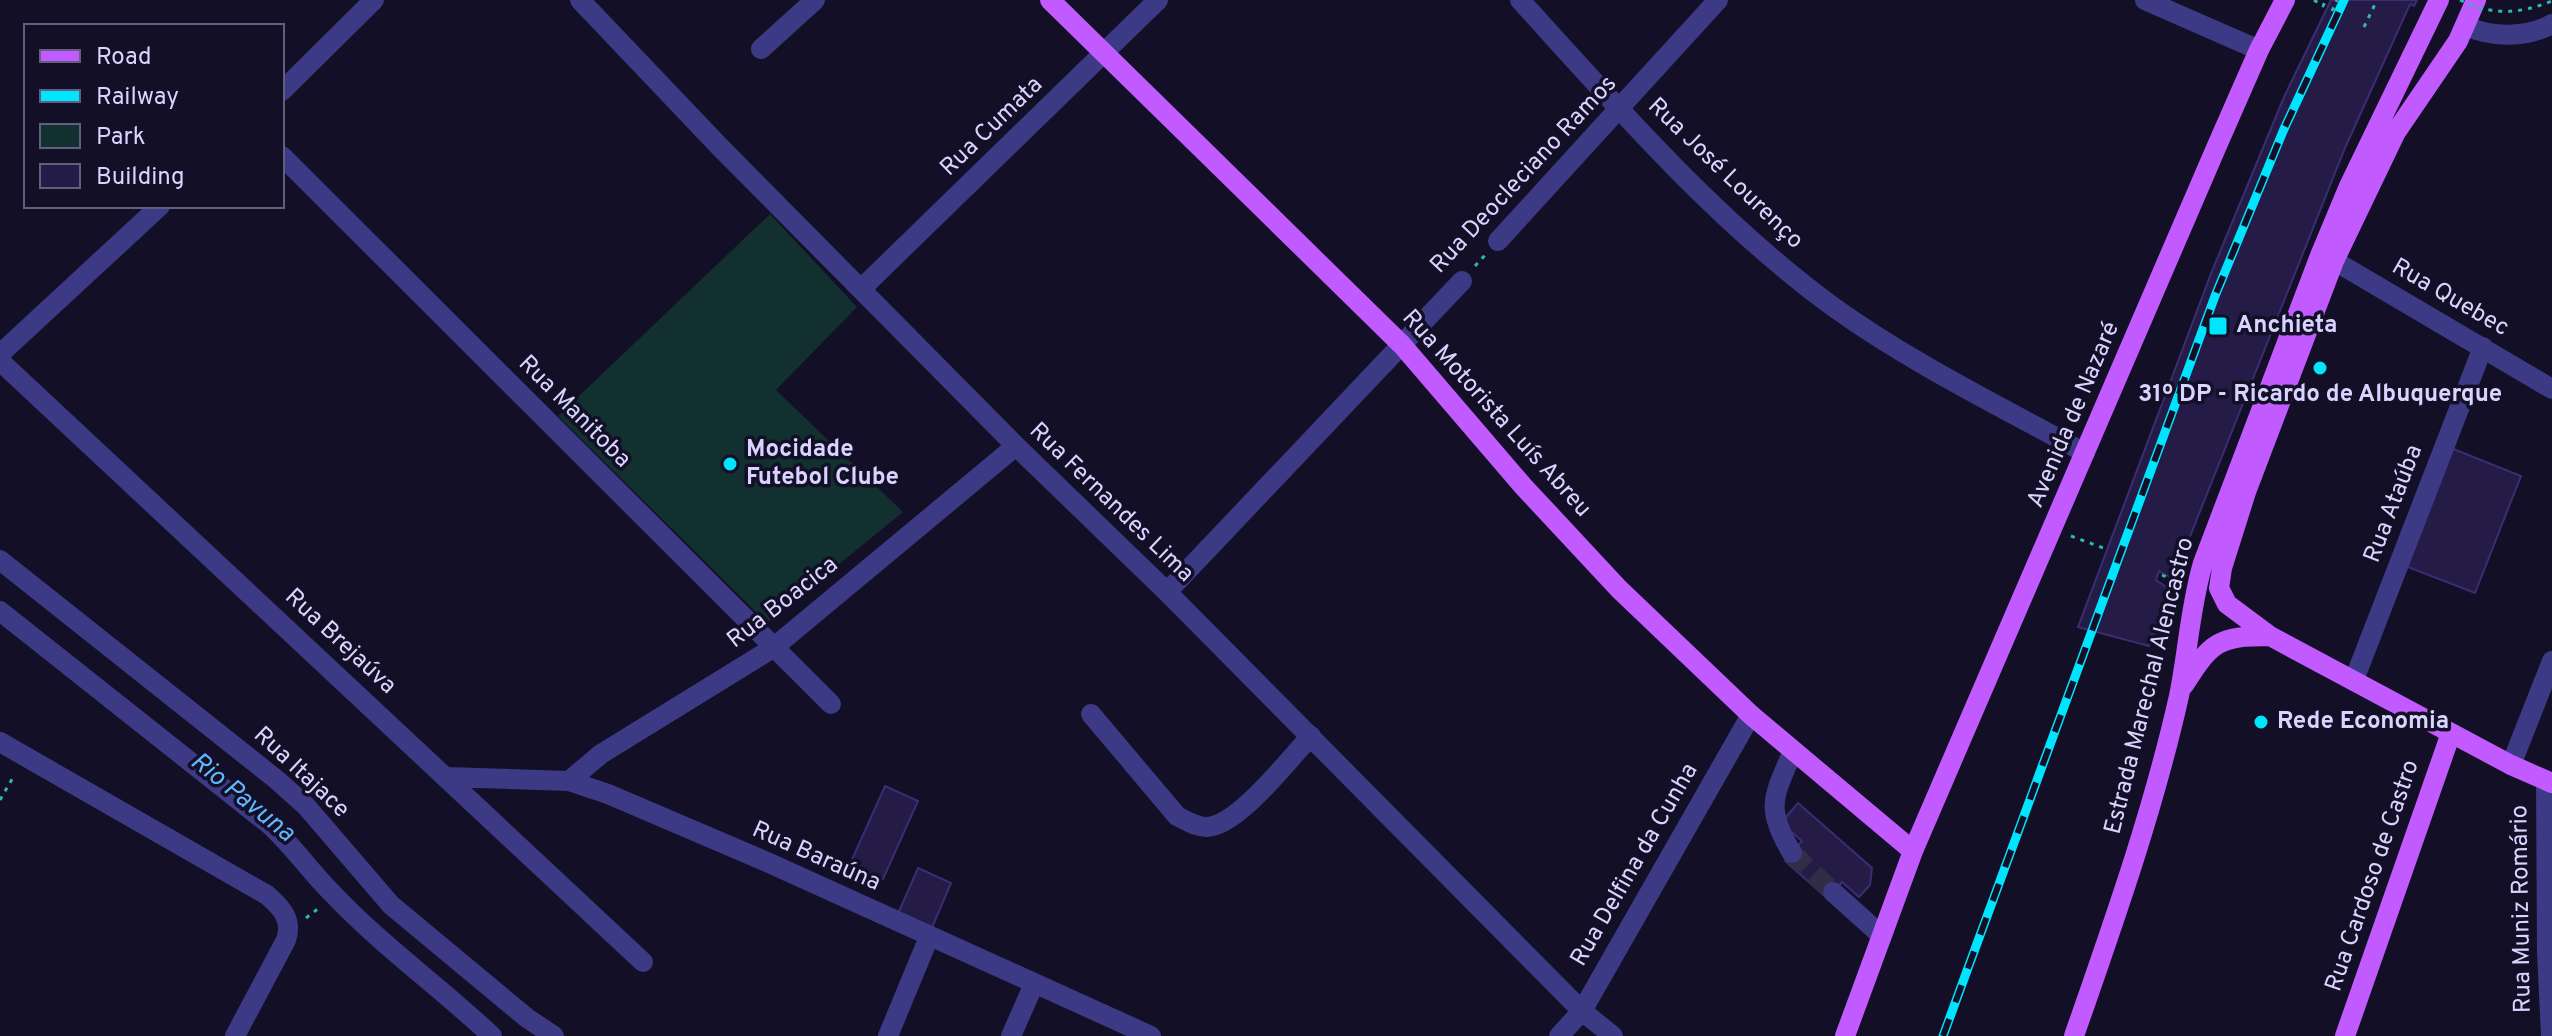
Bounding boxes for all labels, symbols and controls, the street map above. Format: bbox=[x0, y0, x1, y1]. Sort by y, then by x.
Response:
legend bbox=[24, 24, 284, 208]
text: Road bbox=[96, 43, 152, 73]
street label: Rua Deocleciano Ramos bbox=[1424, 70, 1624, 280]
street label: Rua Cumata bbox=[934, 71, 1050, 183]
text: Railway bbox=[96, 83, 179, 113]
street label: Rua José Lourenço bbox=[1641, 92, 1809, 256]
text: Park bbox=[96, 123, 146, 153]
text: Building bbox=[96, 163, 185, 193]
street label: Rua Quebec bbox=[2386, 252, 2514, 344]
street label: Rua Motorista Luís Abreu bbox=[1395, 304, 1597, 524]
place label: Anchieta bbox=[2236, 311, 2337, 341]
marker: Anchieta bbox=[2207, 315, 2229, 337]
street label: Avenida de Nazaré bbox=[2021, 317, 2127, 513]
street label: Rua Manitoba bbox=[511, 349, 637, 475]
marker: 31º DP - Ricardo de Albuquerque bbox=[2311, 359, 2329, 377]
place label: 31º DP - Ricardo de Albuquerque bbox=[2138, 380, 2502, 410]
street label: Rua Fernandes Lima bbox=[1022, 417, 1200, 589]
place label: Mocidade Futebol Clube bbox=[746, 435, 899, 493]
street label: Rua Ataúba bbox=[2358, 441, 2430, 567]
marker: Mocidade Futebol Clube bbox=[721, 455, 739, 473]
street label: Estrada Marechal Alencastro bbox=[2099, 535, 2201, 837]
street label: Rua Boacica bbox=[721, 550, 845, 656]
street label: Rua Brejaúva bbox=[278, 583, 402, 701]
place label: Rede Economia bbox=[2277, 707, 2449, 737]
marker: Rede Economia bbox=[2252, 713, 2270, 731]
street label: Rua Itajace bbox=[247, 721, 355, 825]
water label: Rio Pavuna bbox=[183, 746, 302, 851]
street label: Rua Cardoso de Castro bbox=[2319, 756, 2427, 996]
street label: Rua Delfina da Cunha bbox=[1565, 758, 1705, 972]
street label: Rua Muniz Romário bbox=[2505, 805, 2539, 1013]
street label: Rua Baraúna bbox=[747, 815, 885, 899]

